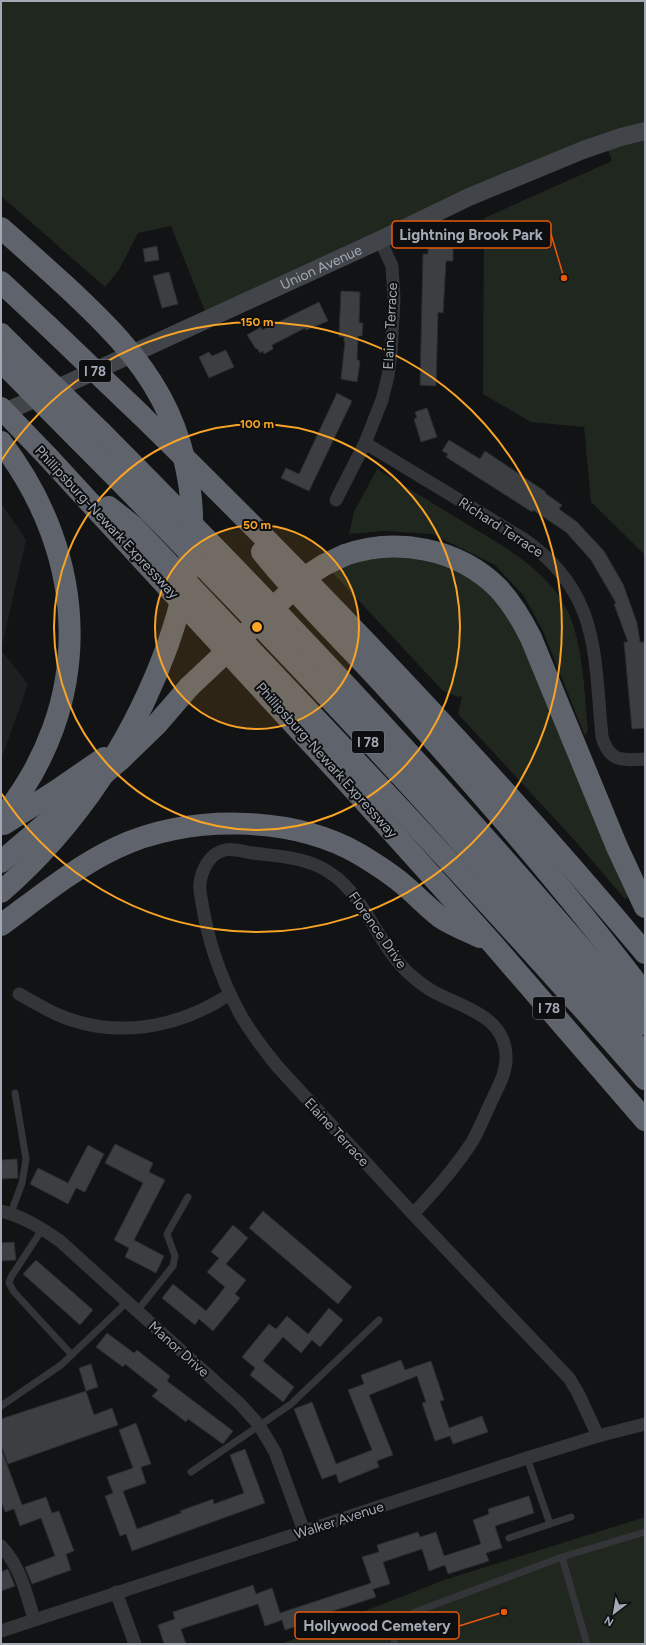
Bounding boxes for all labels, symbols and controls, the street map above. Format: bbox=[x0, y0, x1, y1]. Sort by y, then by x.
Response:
callout: Lightning Brook Park bbox=[392, 221, 551, 248]
text: Lightning Brook Park bbox=[399, 226, 543, 244]
street label: Union Avenue bbox=[278, 241, 365, 294]
street label: Elaine Terrace bbox=[380, 282, 401, 370]
text: 150 m bbox=[240, 315, 274, 329]
road number: I 78 bbox=[79, 360, 111, 382]
text: 100 m bbox=[240, 417, 274, 431]
street label: Phillipsburg-Newark Expressway bbox=[31, 442, 183, 603]
street label: Richard Terrace bbox=[455, 494, 546, 561]
text: 50 m bbox=[243, 518, 271, 532]
centre of rings bbox=[250, 620, 264, 634]
street label: Phillipsburg-Newark Expressway bbox=[252, 679, 401, 842]
road number: I 78 bbox=[352, 731, 384, 753]
street label: Florence Drive bbox=[345, 889, 411, 972]
road number: I 78 bbox=[533, 997, 565, 1019]
street label: Elaine Terrace bbox=[301, 1095, 373, 1170]
street label: Manor Drive bbox=[145, 1318, 213, 1381]
street label: Walker Avenue bbox=[292, 1498, 386, 1543]
north arrow bbox=[594, 1593, 634, 1633]
callout: Hollywood Cemetery bbox=[295, 1612, 459, 1639]
text: N bbox=[602, 1613, 616, 1629]
text: Hollywood Cemetery bbox=[303, 1617, 451, 1635]

